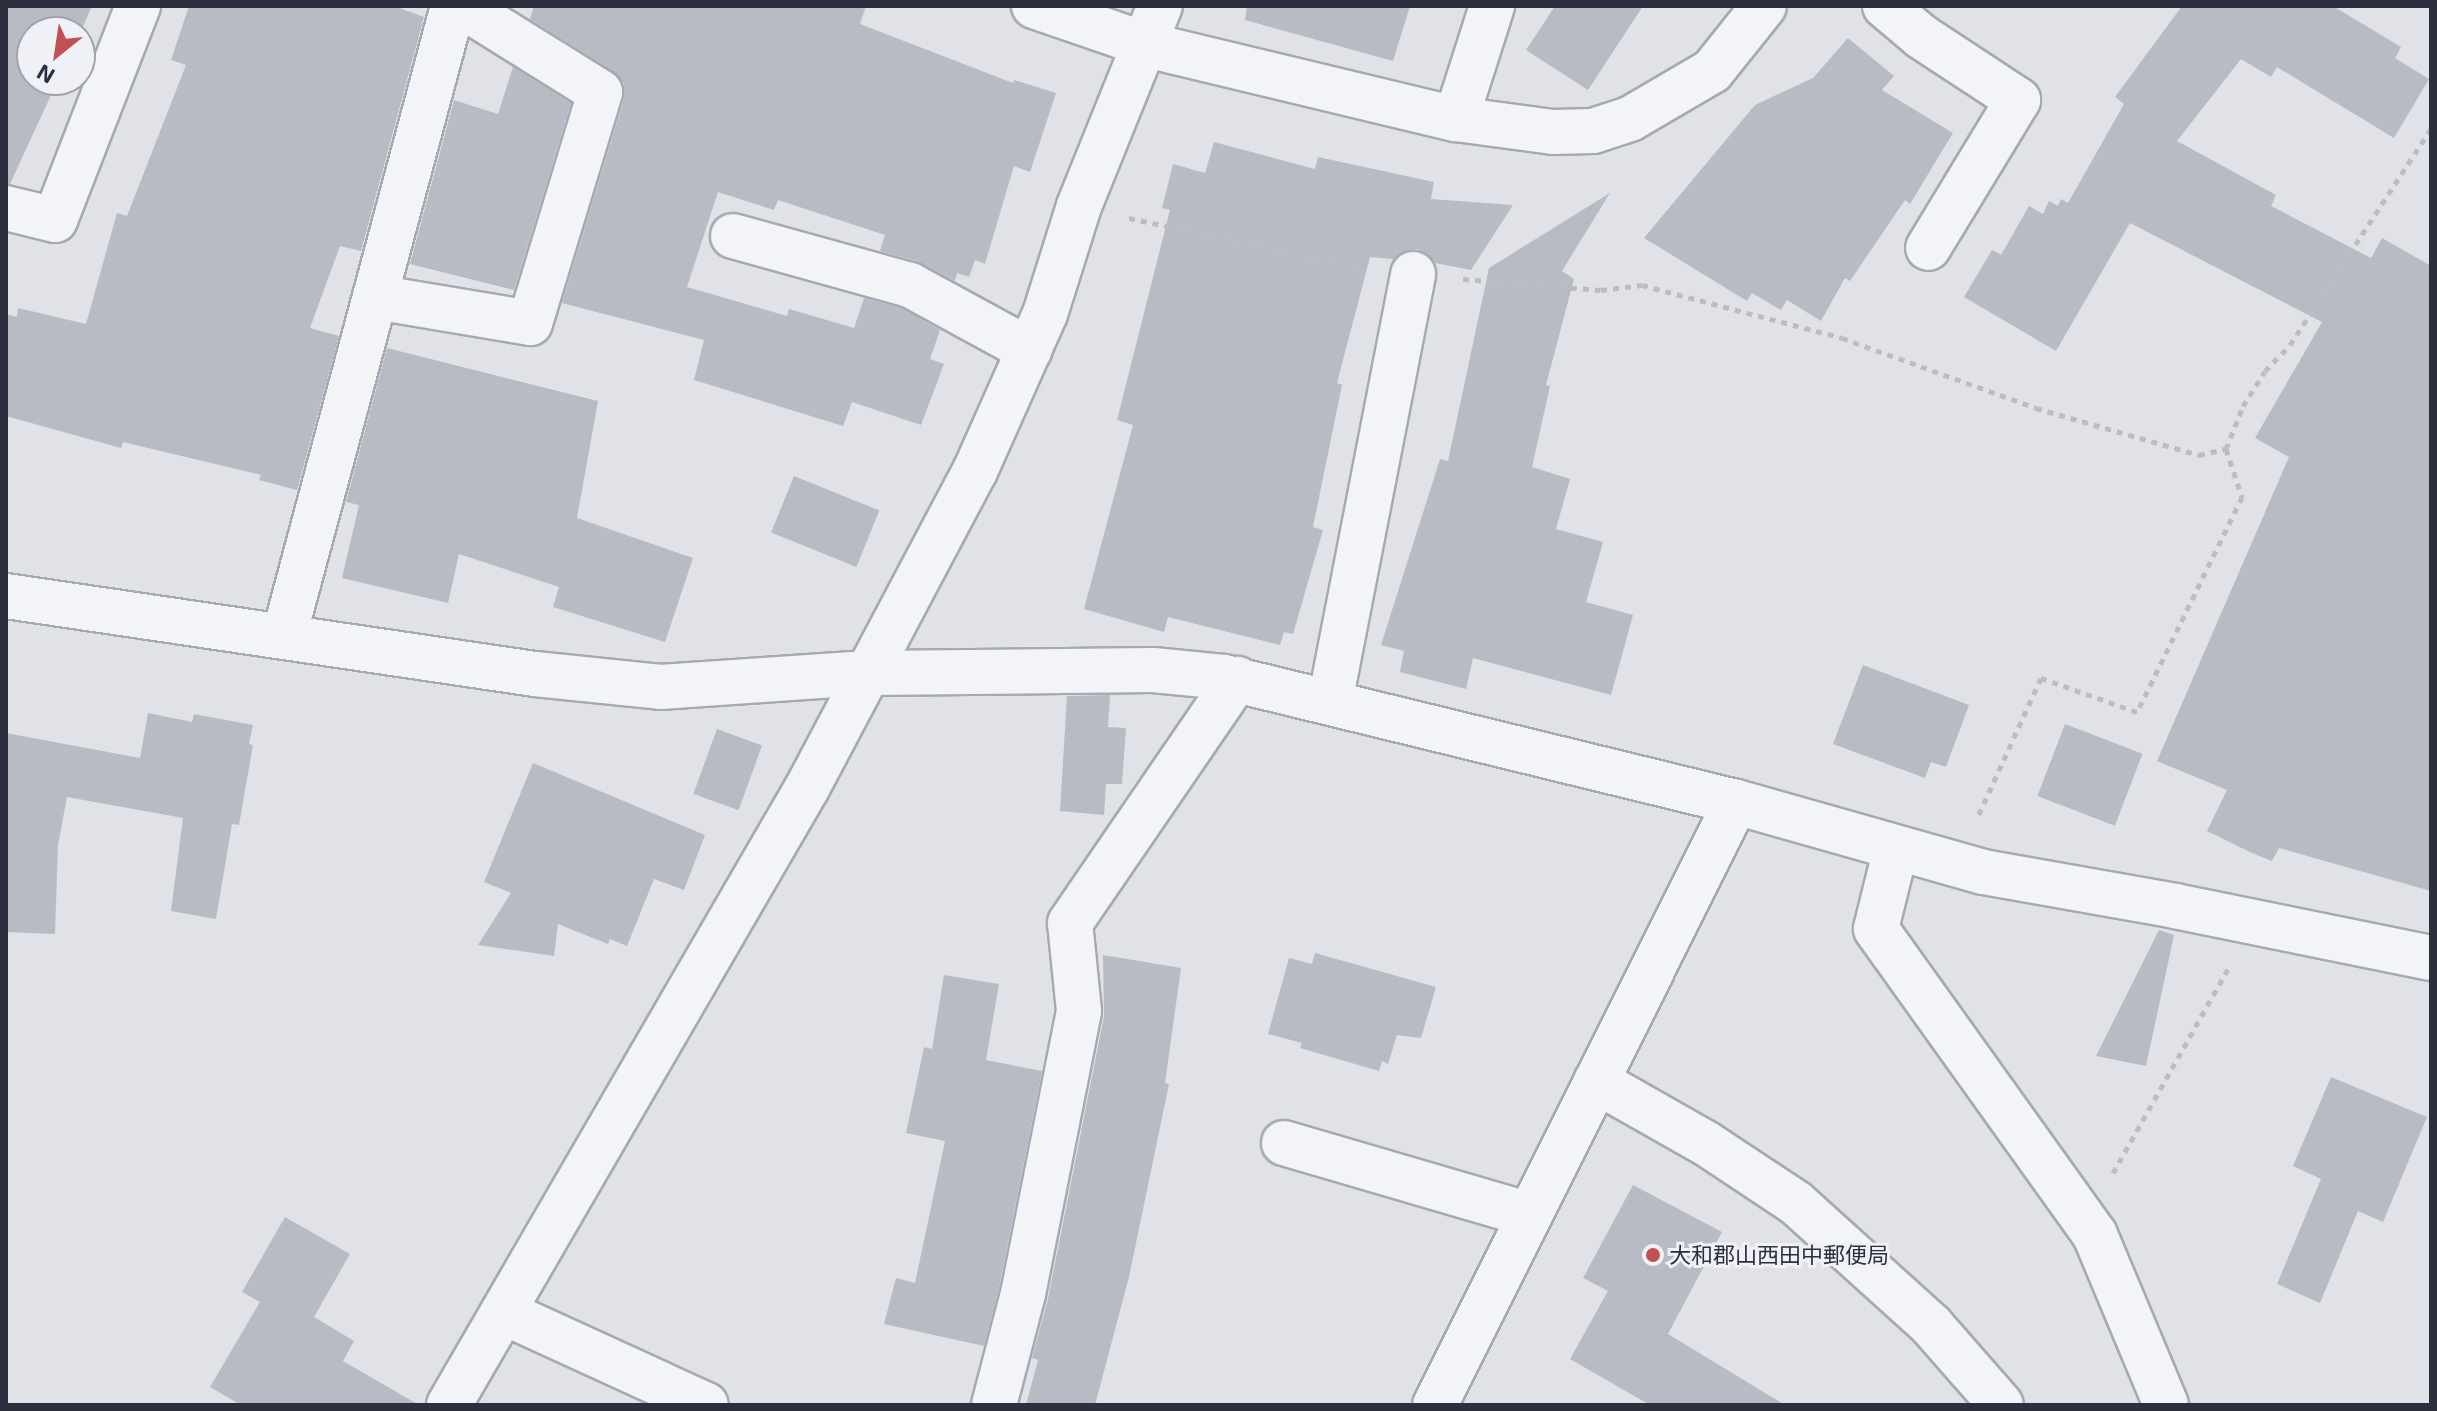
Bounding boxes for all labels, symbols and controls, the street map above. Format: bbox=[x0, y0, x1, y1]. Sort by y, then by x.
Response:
north arrow bbox=[16, 16, 96, 96]
text: N bbox=[32, 60, 58, 90]
place label: 大和郡山西田中郵便局 bbox=[1669, 1242, 1889, 1268]
marker: 大和郡山西田中郵便局 bbox=[1644, 1246, 1662, 1264]

